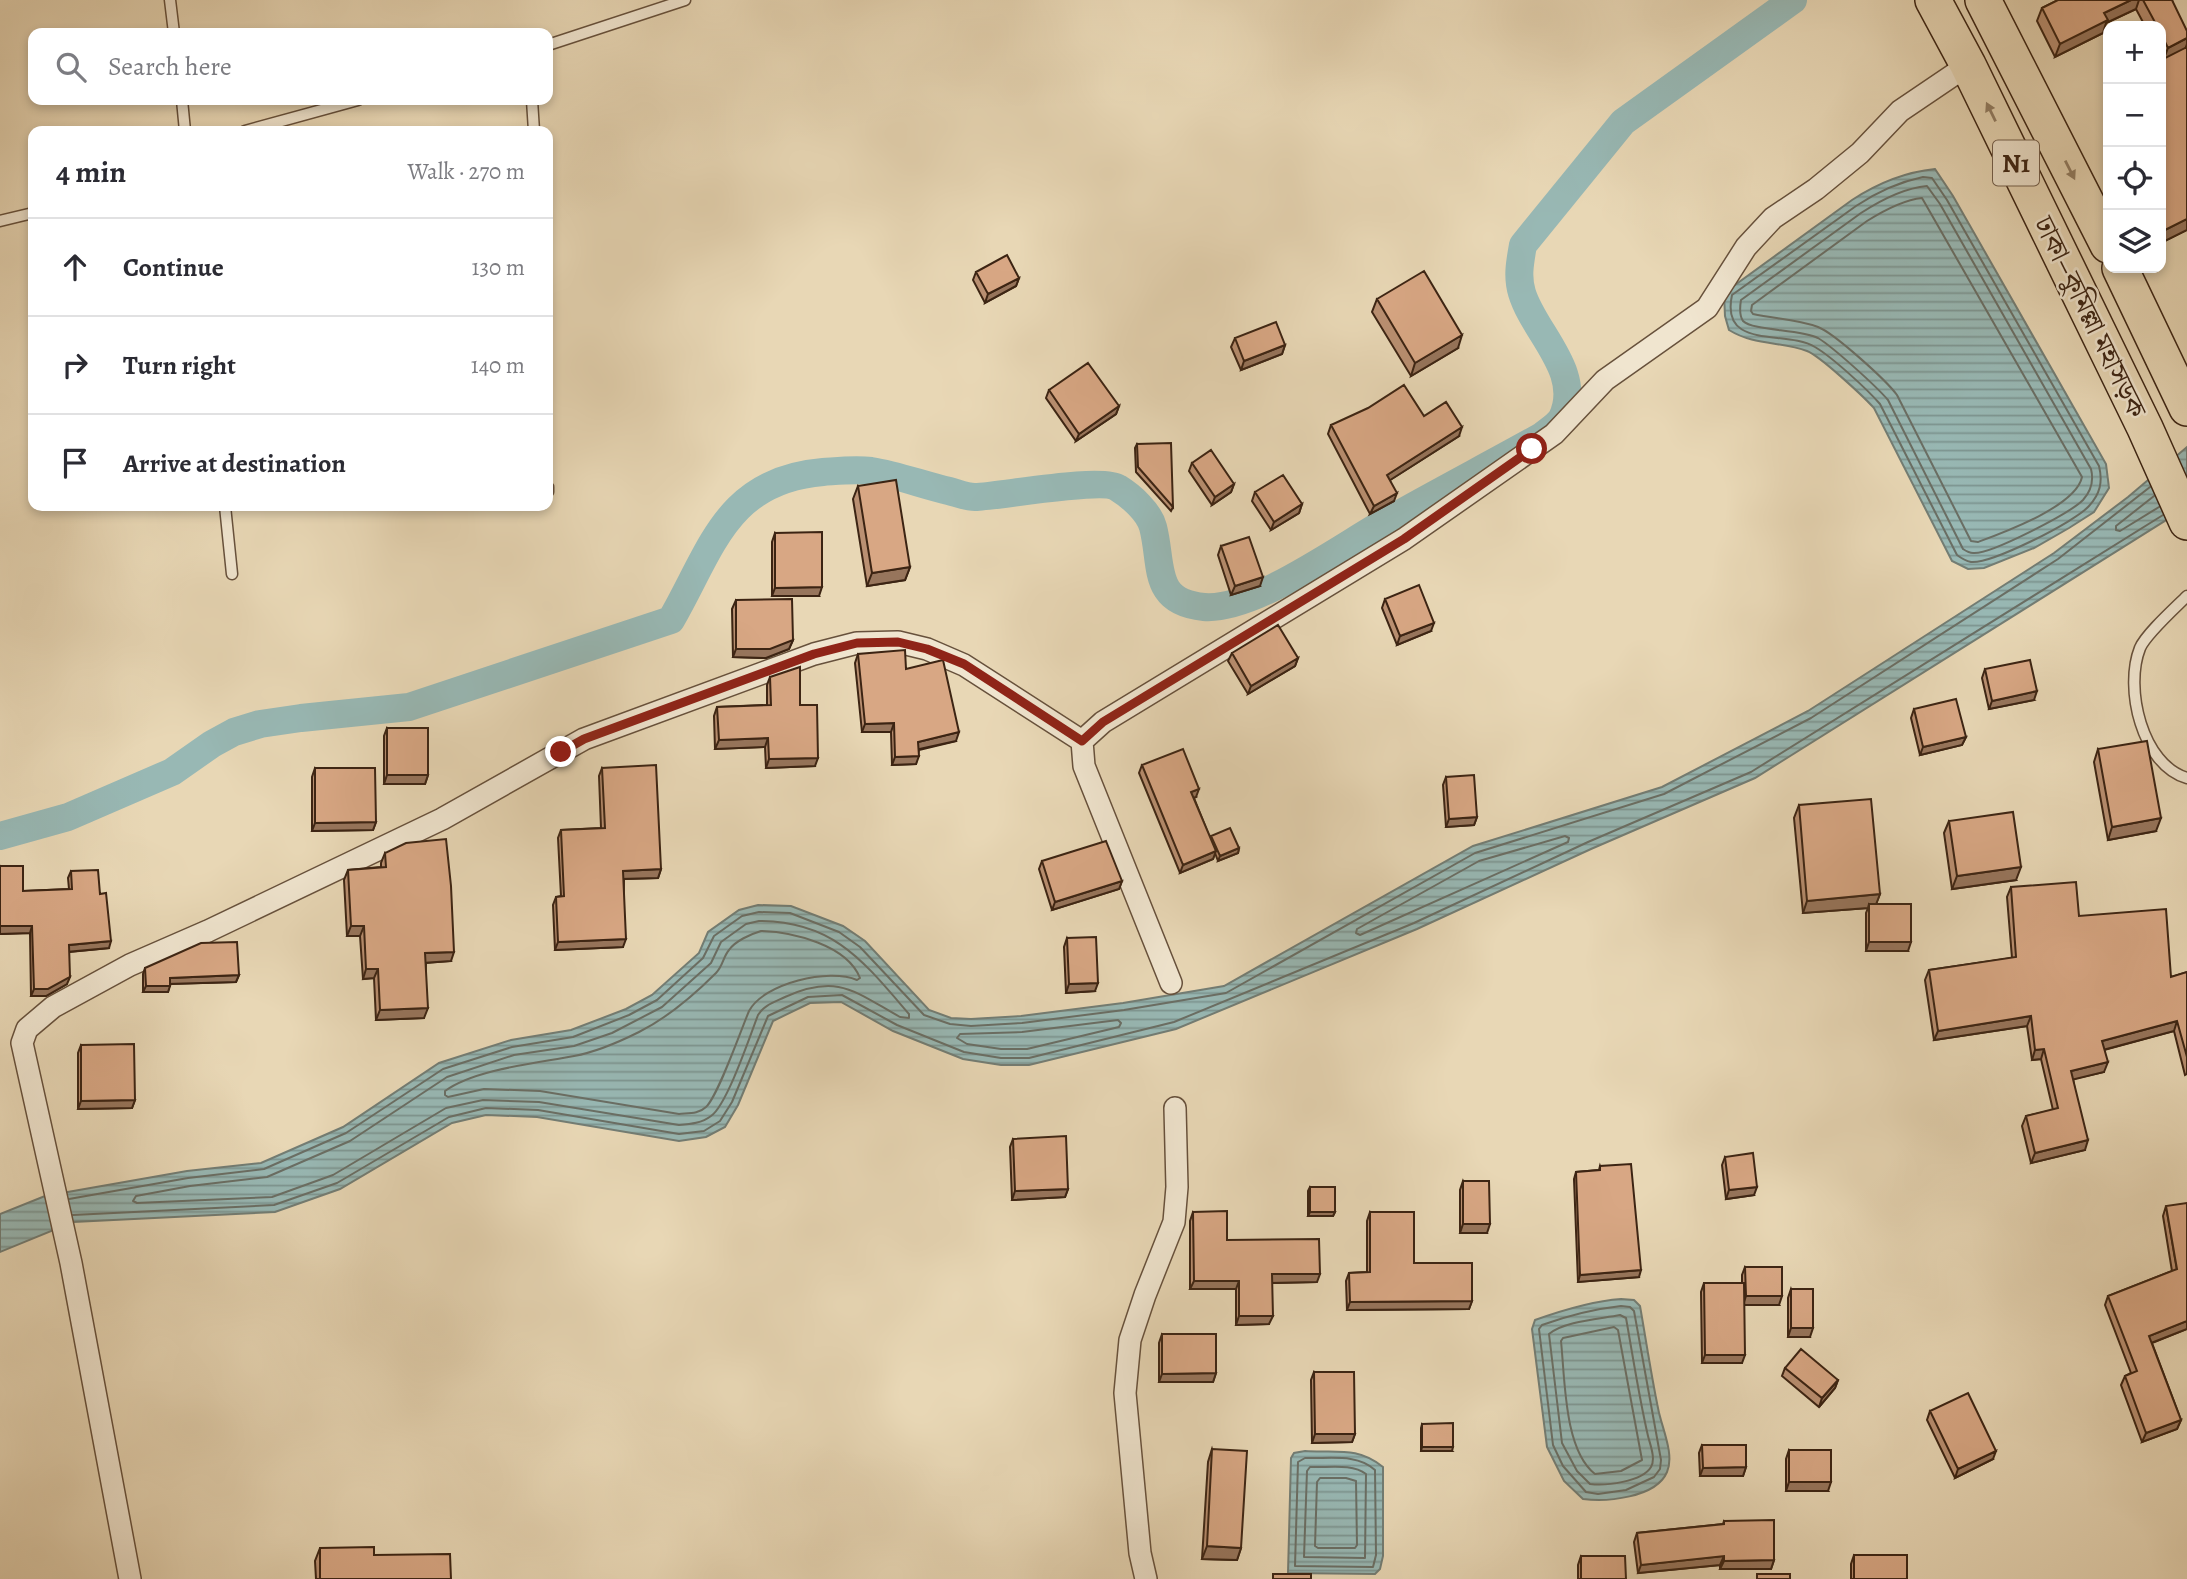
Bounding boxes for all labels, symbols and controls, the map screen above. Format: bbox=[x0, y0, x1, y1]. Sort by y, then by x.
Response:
map controls bbox=[2103, 21, 2166, 273]
button: + bbox=[2103, 21, 2166, 84]
search box bbox=[28, 28, 553, 105]
icon: search bbox=[52, 48, 90, 86]
text: Search here bbox=[108, 49, 232, 84]
button: − bbox=[2103, 84, 2166, 147]
one-way arrow bbox=[1985, 102, 1997, 122]
road number: N1 bbox=[1993, 140, 2039, 186]
button: locate bbox=[2103, 147, 2166, 210]
text: 4 min bbox=[56, 152, 126, 192]
text: Walk · 270 m bbox=[407, 156, 525, 187]
one-way arrow bbox=[2064, 160, 2076, 180]
street label: ঢাকা–কুমিল্লা মহাসড়ক bbox=[2024, 209, 2156, 425]
button: layers bbox=[2103, 210, 2166, 273]
icon: ahead bbox=[56, 248, 94, 286]
text: Continue bbox=[123, 250, 224, 285]
text: 130 m bbox=[472, 252, 525, 283]
icon: right bbox=[56, 346, 94, 384]
text: Turn right bbox=[123, 348, 236, 383]
text: 140 m bbox=[471, 350, 525, 381]
route start bbox=[1516, 433, 1547, 464]
icon: arrive bbox=[56, 444, 94, 482]
text: Arrive at destination bbox=[123, 446, 346, 481]
route end bbox=[545, 736, 576, 767]

